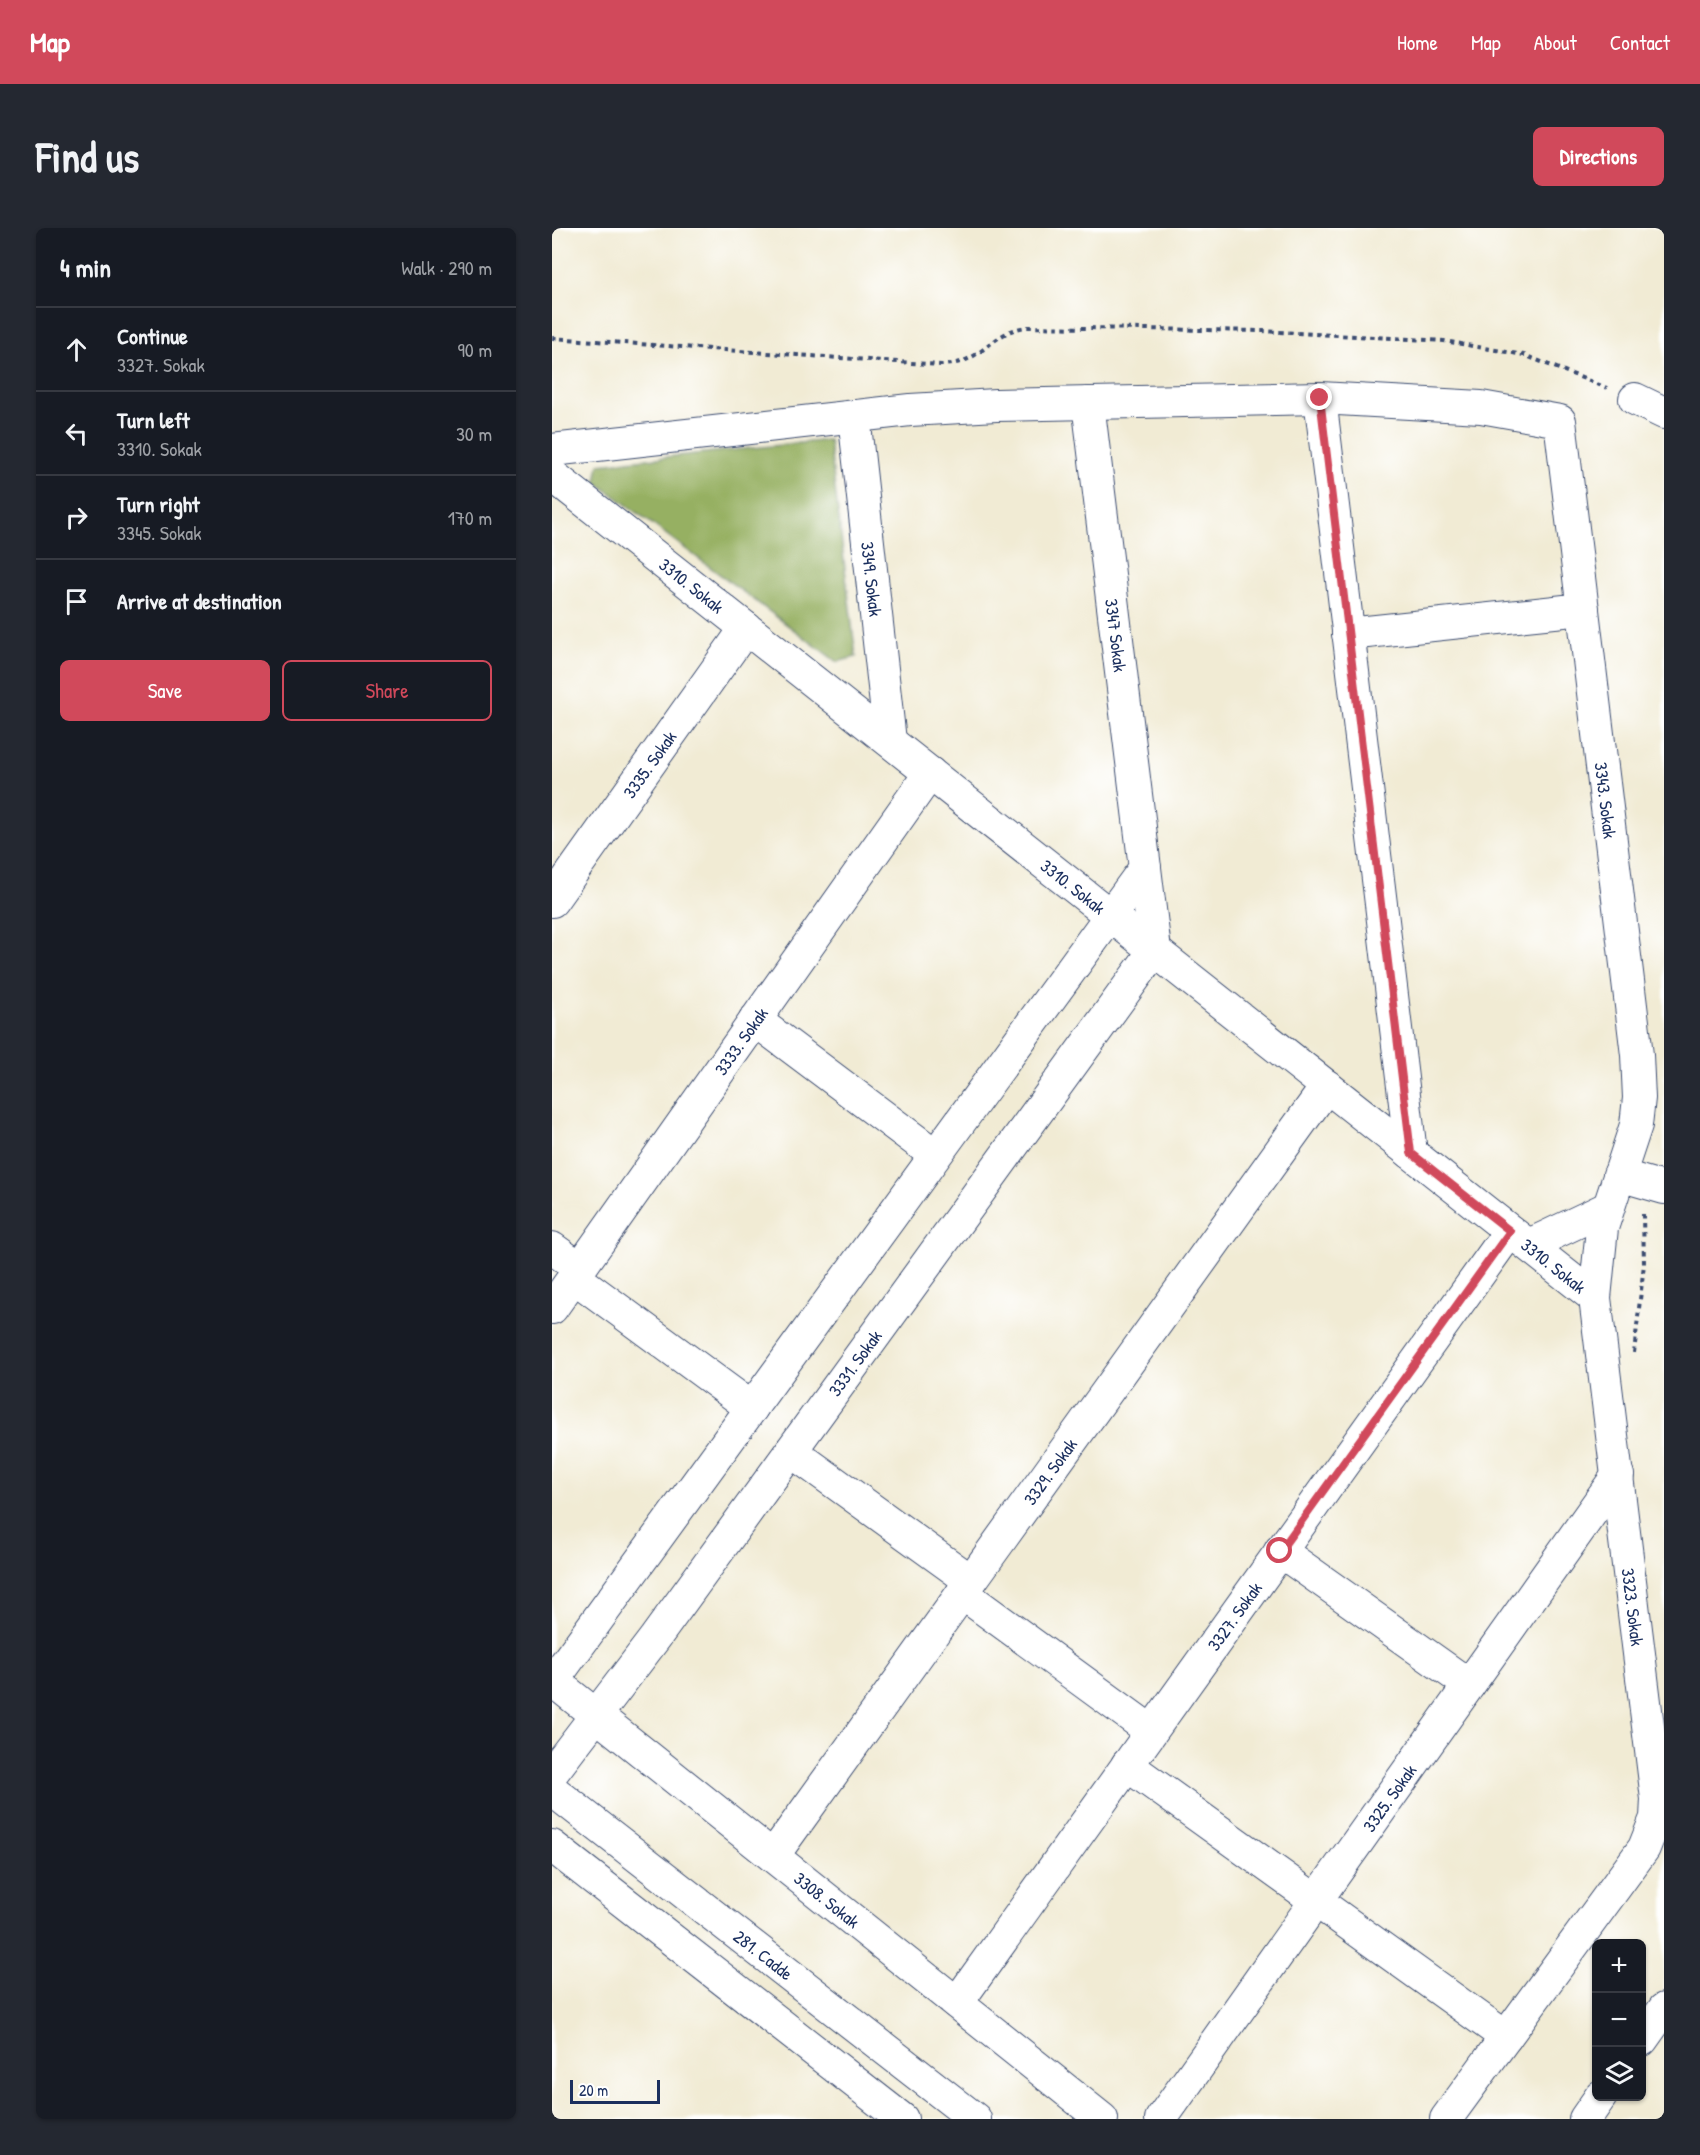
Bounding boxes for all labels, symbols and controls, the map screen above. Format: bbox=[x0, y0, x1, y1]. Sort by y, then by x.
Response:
text: Map bbox=[30, 23, 70, 61]
text: Home bbox=[1397, 28, 1438, 57]
text: Map bbox=[1471, 28, 1501, 57]
text: About bbox=[1534, 28, 1577, 57]
text: Contact bbox=[1610, 28, 1670, 57]
button: Directions bbox=[1533, 127, 1664, 186]
text: Find us bbox=[36, 128, 139, 185]
text: 4 min bbox=[60, 250, 111, 285]
text: Walk · 290 m bbox=[401, 254, 492, 281]
text: Continue bbox=[117, 321, 188, 351]
icon: ahead bbox=[60, 333, 93, 366]
text: 90 m bbox=[458, 336, 492, 363]
text: 3327. Sokak bbox=[117, 351, 205, 378]
route end bbox=[1306, 384, 1332, 410]
text: Turn left bbox=[117, 405, 190, 435]
icon: left bbox=[60, 417, 93, 450]
text: 30 m bbox=[456, 420, 492, 447]
text: 3310. Sokak bbox=[117, 435, 202, 462]
text: Turn right bbox=[117, 489, 200, 519]
icon: right bbox=[60, 501, 93, 534]
text: 170 m bbox=[448, 504, 492, 531]
text: 3345. Sokak bbox=[117, 519, 201, 546]
street label: 3349. Sokak bbox=[855, 540, 889, 618]
street label: 3310. Sokak bbox=[654, 552, 730, 619]
icon: arrive bbox=[60, 585, 93, 618]
text: Arrive at destination bbox=[117, 586, 282, 616]
street label: 3347 Sokak bbox=[1100, 597, 1133, 674]
button: Save bbox=[60, 660, 270, 721]
button: Share bbox=[282, 660, 492, 721]
street label: 3335. Sokak bbox=[617, 725, 682, 803]
street label: 3343. Sokak bbox=[1589, 761, 1623, 840]
street label: 3310. Sokak bbox=[1036, 853, 1111, 920]
street label: 3333. Sokak bbox=[708, 1001, 774, 1080]
street label: 3310. Sokak bbox=[1516, 1232, 1592, 1299]
street label: 3331. Sokak bbox=[822, 1324, 888, 1401]
street label: 3329. Sokak bbox=[1017, 1432, 1083, 1510]
route start bbox=[1266, 1537, 1292, 1563]
street label: 3323. Sokak bbox=[1616, 1567, 1651, 1648]
street label: 3327. Sokak bbox=[1201, 1576, 1268, 1655]
street label: 3325. Sokak bbox=[1356, 1758, 1422, 1837]
street label: 3308. Sokak bbox=[789, 1866, 866, 1934]
street label: 281. Cadde bbox=[729, 1924, 798, 1986]
map controls bbox=[1592, 1939, 1646, 2101]
button: + bbox=[1592, 1939, 1646, 1993]
button: − bbox=[1592, 1993, 1646, 2047]
button: layers bbox=[1592, 2047, 1646, 2101]
scale bar bbox=[570, 2077, 660, 2104]
text: 20 m bbox=[579, 2079, 608, 2101]

